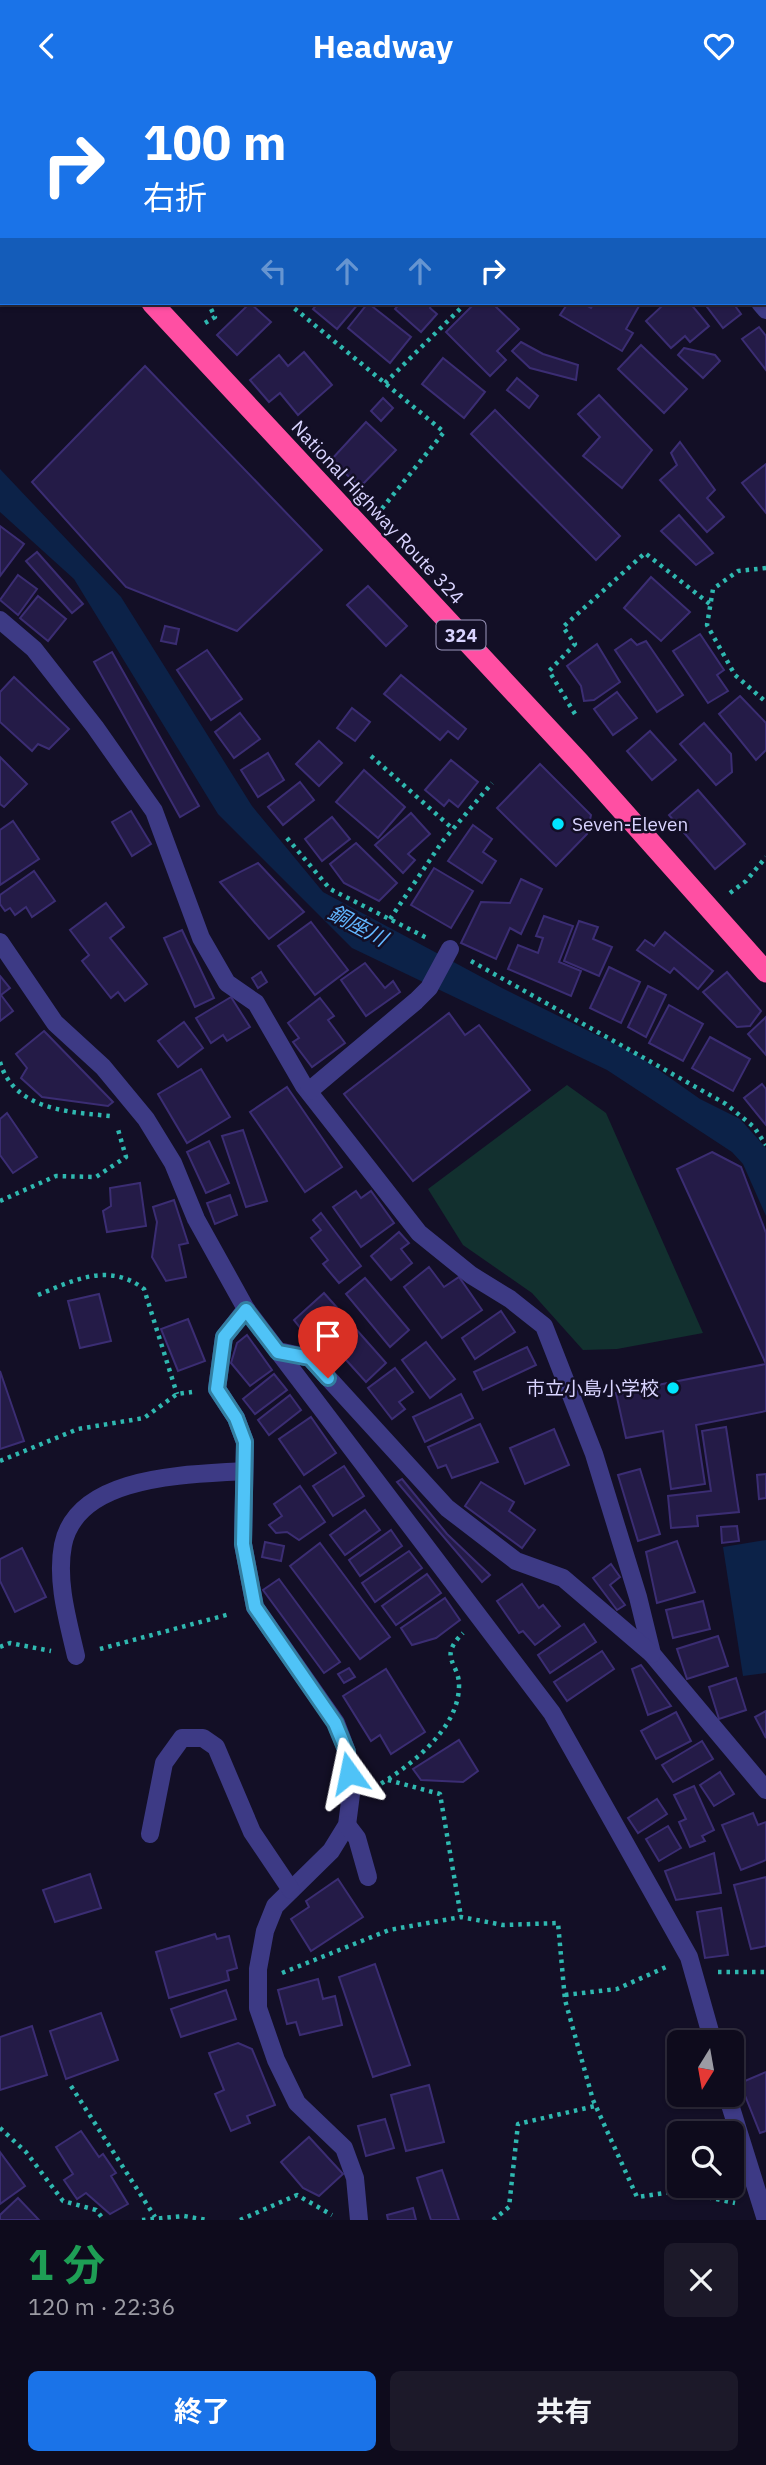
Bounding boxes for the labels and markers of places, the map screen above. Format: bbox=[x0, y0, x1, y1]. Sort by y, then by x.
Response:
place label: Seven-Eleven bbox=[572, 812, 688, 836]
marker: Seven-Eleven bbox=[550, 816, 566, 832]
pin bbox=[298, 1306, 358, 1378]
place label: 市立小島小学校 bbox=[526, 1376, 659, 1400]
marker: 市立小島小学校 bbox=[665, 1380, 681, 1396]

